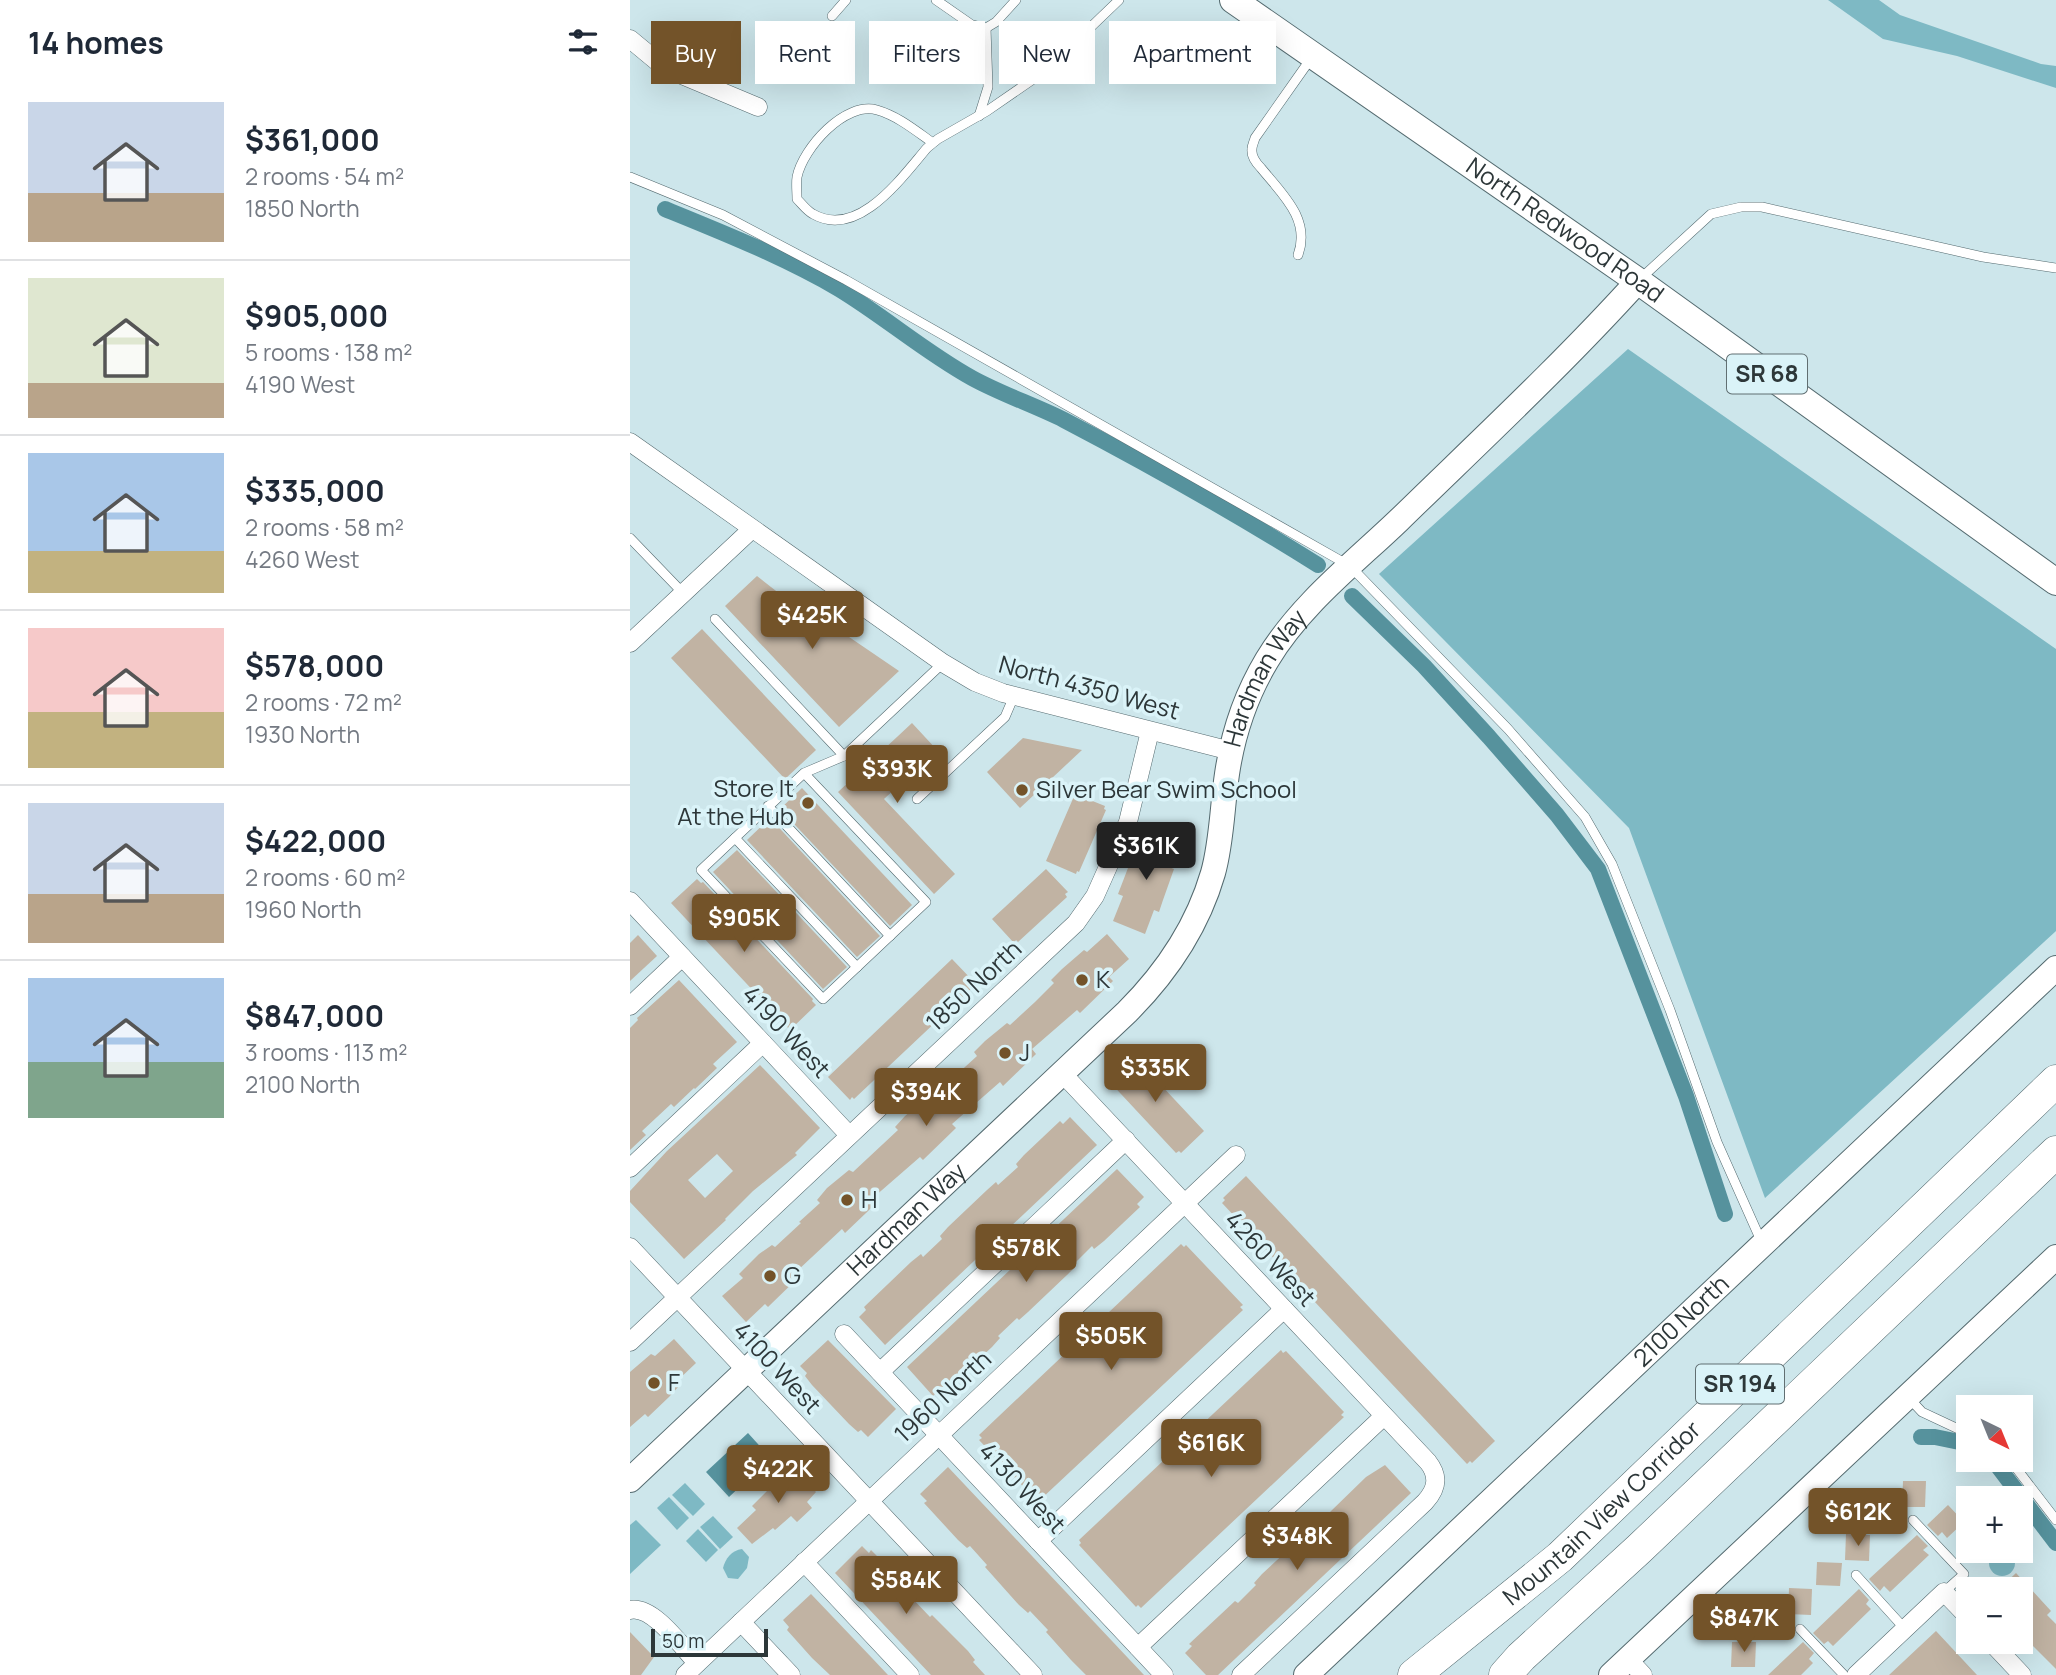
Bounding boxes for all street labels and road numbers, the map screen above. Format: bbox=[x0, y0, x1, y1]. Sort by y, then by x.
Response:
street label: North Redwood Road bbox=[1460, 149, 1671, 309]
road number: SR 68 bbox=[1727, 354, 1807, 394]
street label: Hardman Way bbox=[1215, 601, 1313, 750]
street label: North 4350 West bbox=[995, 647, 1183, 727]
street label: 1850 North bbox=[918, 932, 1028, 1038]
street label: 4190 West bbox=[736, 978, 838, 1084]
street label: Hardman Way bbox=[839, 1154, 972, 1282]
street label: 4260 West bbox=[1218, 1203, 1324, 1313]
street label: 2100 North bbox=[1625, 1267, 1736, 1373]
street label: 4100 West bbox=[727, 1314, 829, 1420]
street label: 1960 North bbox=[886, 1342, 998, 1449]
road number: SR 194 bbox=[1696, 1364, 1784, 1404]
street label: Mountain View Corridor bbox=[1495, 1413, 1707, 1612]
street label: 4130 West bbox=[972, 1434, 1074, 1540]

